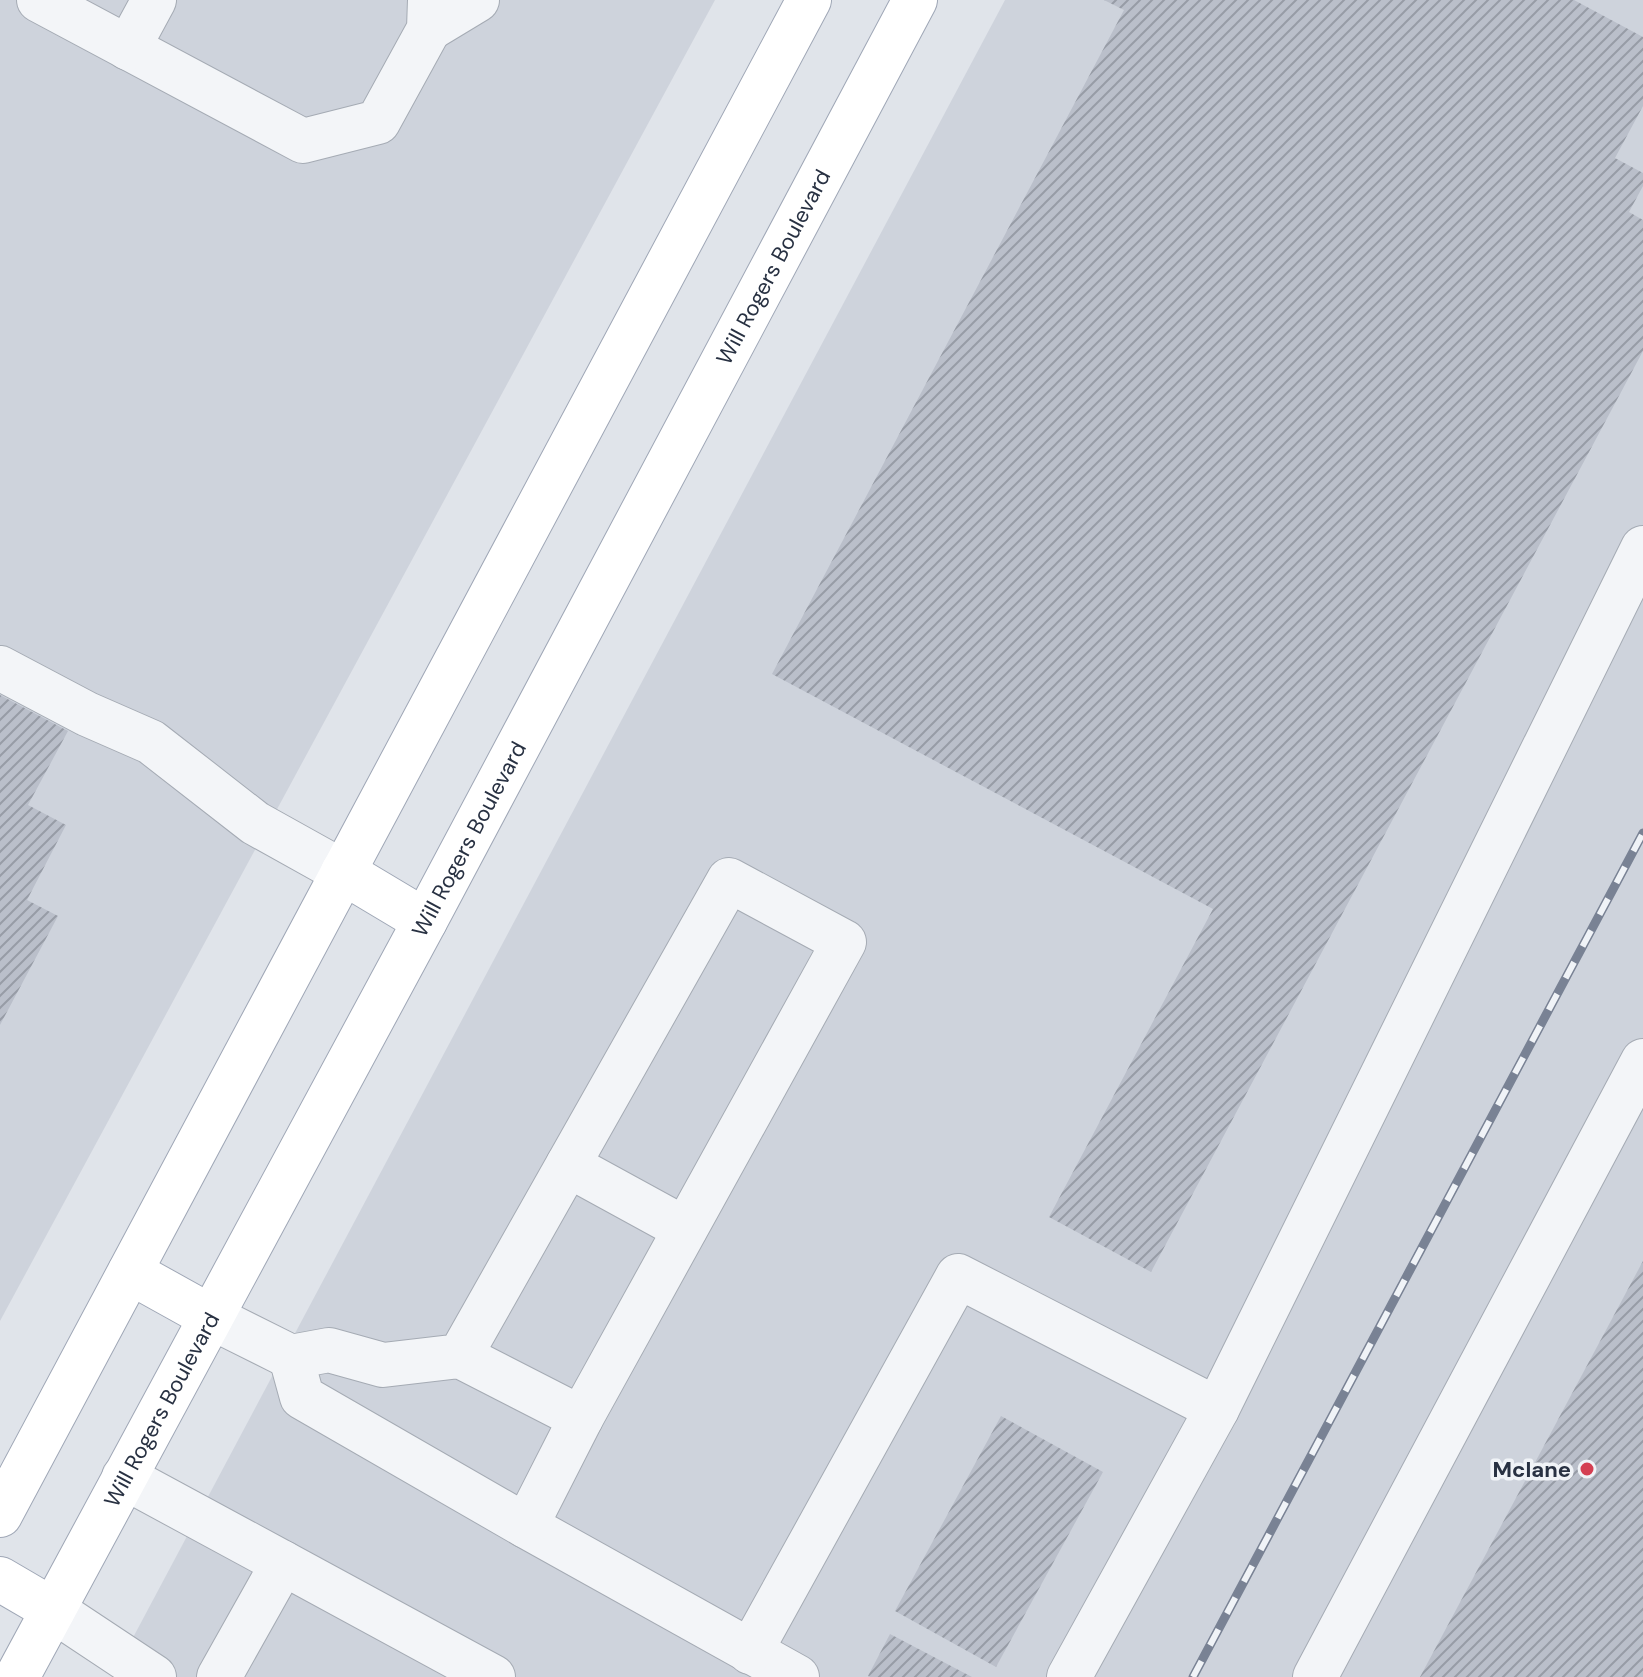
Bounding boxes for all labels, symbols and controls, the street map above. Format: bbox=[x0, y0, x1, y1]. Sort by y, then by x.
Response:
street label: Will Rogers Boulevard bbox=[709, 164, 837, 370]
street label: Will Rogers Boulevard bbox=[405, 736, 532, 942]
street label: Will Rogers Boulevard bbox=[97, 1307, 226, 1512]
place label: Mclane bbox=[1493, 1455, 1571, 1484]
marker: Mclane bbox=[1578, 1460, 1596, 1478]

